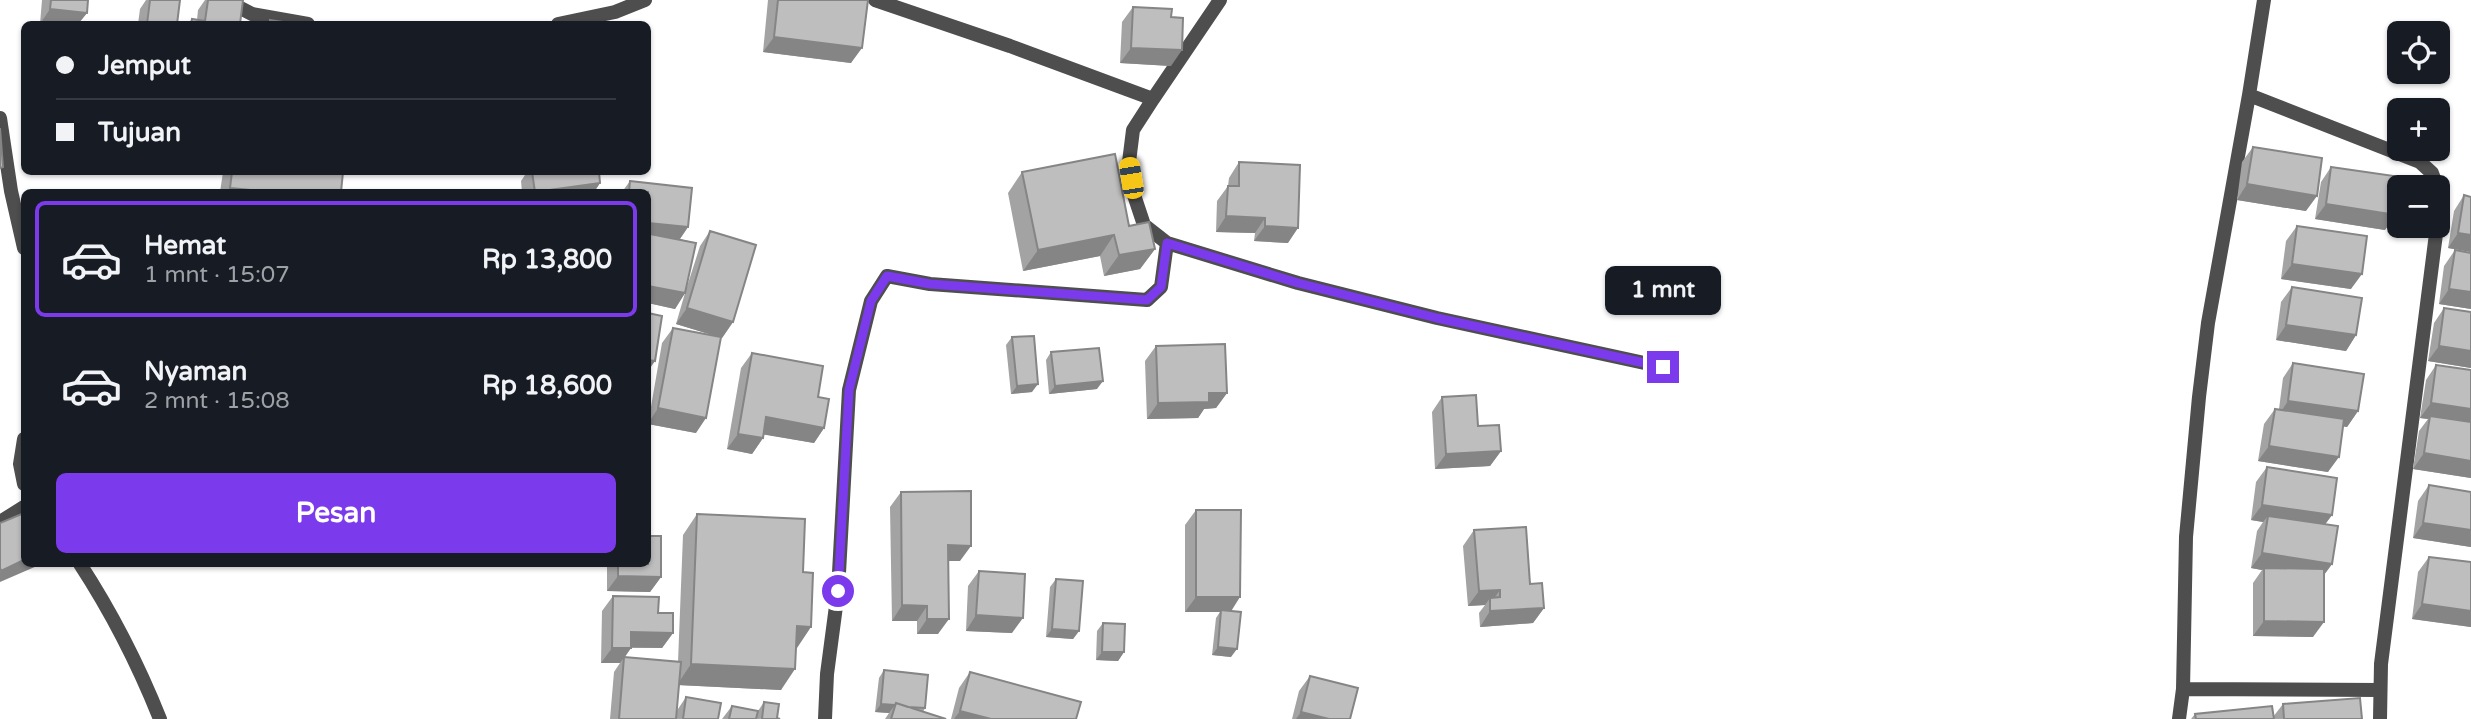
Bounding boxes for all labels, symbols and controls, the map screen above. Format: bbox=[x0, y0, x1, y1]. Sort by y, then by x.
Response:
map controls bbox=[2387, 21, 2450, 238]
button: locate bbox=[2387, 21, 2450, 84]
text: Jemput bbox=[98, 50, 191, 81]
button: + bbox=[2387, 98, 2450, 161]
text: Tujuan bbox=[98, 117, 181, 148]
car bbox=[1118, 156, 1145, 200]
button: − bbox=[2387, 175, 2450, 238]
icon: car bbox=[60, 228, 123, 291]
text: Hemat bbox=[144, 230, 226, 261]
text: Rp 13,800 bbox=[482, 244, 612, 275]
text: 1 mnt · 15:07 bbox=[144, 261, 290, 289]
callout: 1 mnt bbox=[1605, 266, 1721, 314]
text: 1 mnt bbox=[1631, 276, 1695, 304]
route end bbox=[1647, 351, 1679, 383]
icon: car bbox=[60, 354, 123, 417]
text: Nyaman bbox=[144, 356, 247, 387]
text: Rp 18,600 bbox=[482, 370, 612, 401]
text: 2 mnt · 15:08 bbox=[144, 387, 290, 415]
button: Pesan bbox=[56, 473, 616, 553]
route start bbox=[822, 575, 854, 607]

